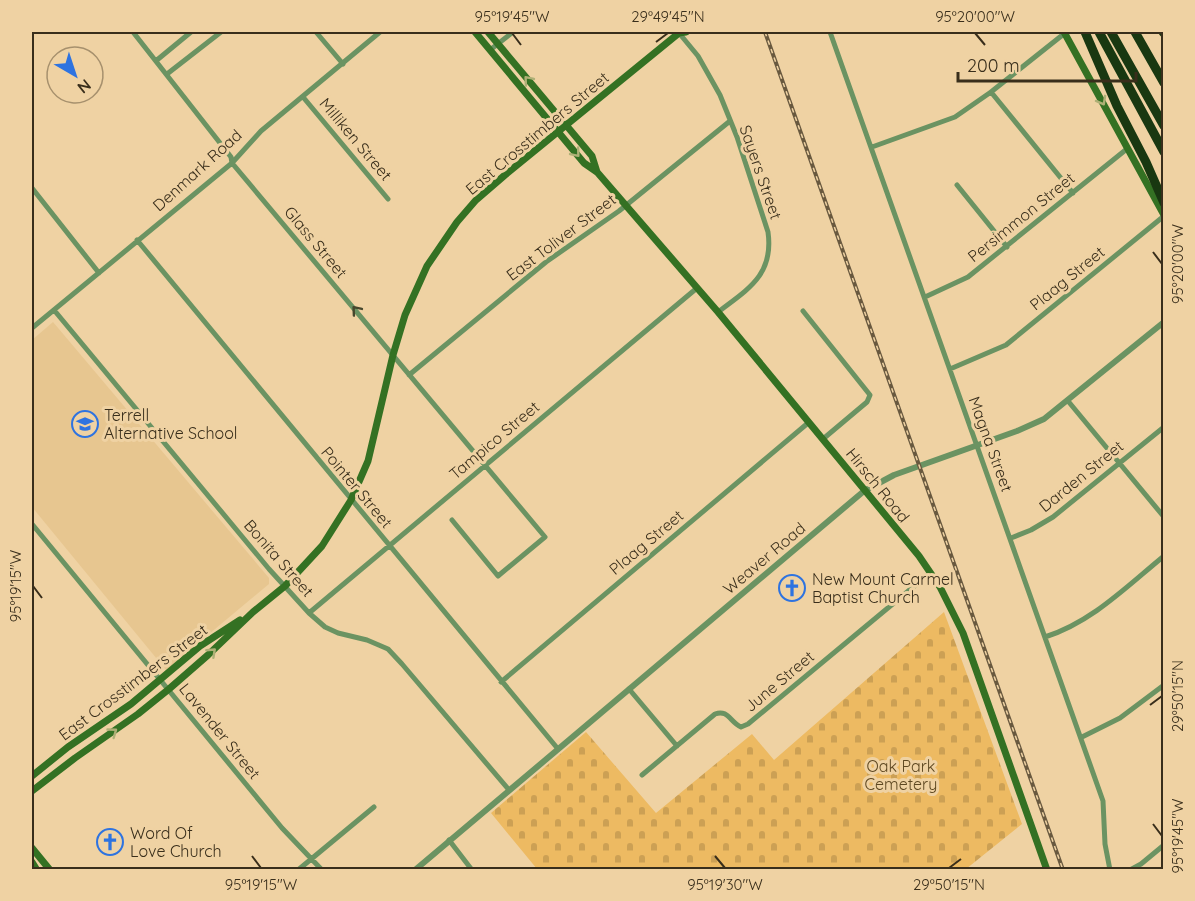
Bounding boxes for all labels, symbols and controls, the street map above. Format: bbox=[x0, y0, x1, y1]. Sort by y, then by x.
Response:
text: 95°19'45"W bbox=[475, 7, 550, 26]
text: 29°49'45"N bbox=[631, 7, 705, 26]
text: 95°20'00"W bbox=[935, 7, 1015, 26]
north arrow bbox=[45, 45, 105, 105]
scale bar bbox=[958, 45, 1136, 83]
text: 200 m bbox=[967, 54, 1020, 77]
street label: East Crosstimbers Street bbox=[461, 67, 613, 199]
text: N bbox=[74, 75, 95, 98]
one-way arrow bbox=[524, 76, 535, 87]
street label: Milliken Street bbox=[316, 93, 396, 185]
one-way arrow bbox=[1095, 95, 1106, 106]
street label: Sayers Street bbox=[736, 122, 786, 222]
street label: Denmark Road bbox=[148, 125, 246, 215]
one-way arrow bbox=[569, 146, 580, 157]
street label: Persimmon Street bbox=[964, 168, 1078, 266]
street label: East Toliver Street bbox=[502, 189, 620, 285]
street label: Glass Street bbox=[280, 202, 352, 282]
text: 95°20'00"W bbox=[1168, 224, 1187, 304]
street label: Plaag Street bbox=[1025, 242, 1109, 314]
one-way arrow bbox=[352, 306, 363, 317]
street label: Magna Street bbox=[965, 394, 1017, 494]
street label: Tampico Street bbox=[445, 396, 543, 484]
place label: Terrell Alternative School bbox=[104, 405, 238, 443]
school or university icon: Terrell Alternative School bbox=[70, 409, 100, 439]
street label: Darden Street bbox=[1035, 436, 1127, 516]
street label: Pointer Street bbox=[317, 442, 397, 532]
street label: Hirsch Road bbox=[842, 444, 914, 526]
street label: Plaag Street bbox=[605, 505, 687, 579]
street label: Bonita Street bbox=[240, 515, 318, 601]
street label: Weaver Road bbox=[719, 518, 809, 598]
text: 95°19'15"W bbox=[6, 549, 25, 622]
place label: New Mount Carmel Baptist Church bbox=[812, 569, 954, 607]
church icon: New Mount Carmel Baptist Church bbox=[777, 573, 807, 603]
street label: East Crosstimbers Street bbox=[55, 620, 211, 744]
street label: June Street bbox=[740, 646, 818, 716]
one-way arrow bbox=[204, 648, 215, 659]
text: 29°50'15"N bbox=[1168, 660, 1187, 732]
street label: Lavender Street bbox=[175, 679, 265, 783]
one-way arrow bbox=[106, 728, 117, 739]
park label: Oak Park Cemetery bbox=[865, 756, 937, 794]
text: 95°19'45"W bbox=[1168, 798, 1187, 873]
place label: Word Of Love Church bbox=[130, 823, 222, 861]
church icon: Word Of Love Church bbox=[95, 827, 125, 857]
text: 95°19'15"W bbox=[225, 875, 298, 894]
text: 95°19'30"W bbox=[687, 875, 763, 894]
text: 29°50'15"N bbox=[913, 875, 985, 894]

